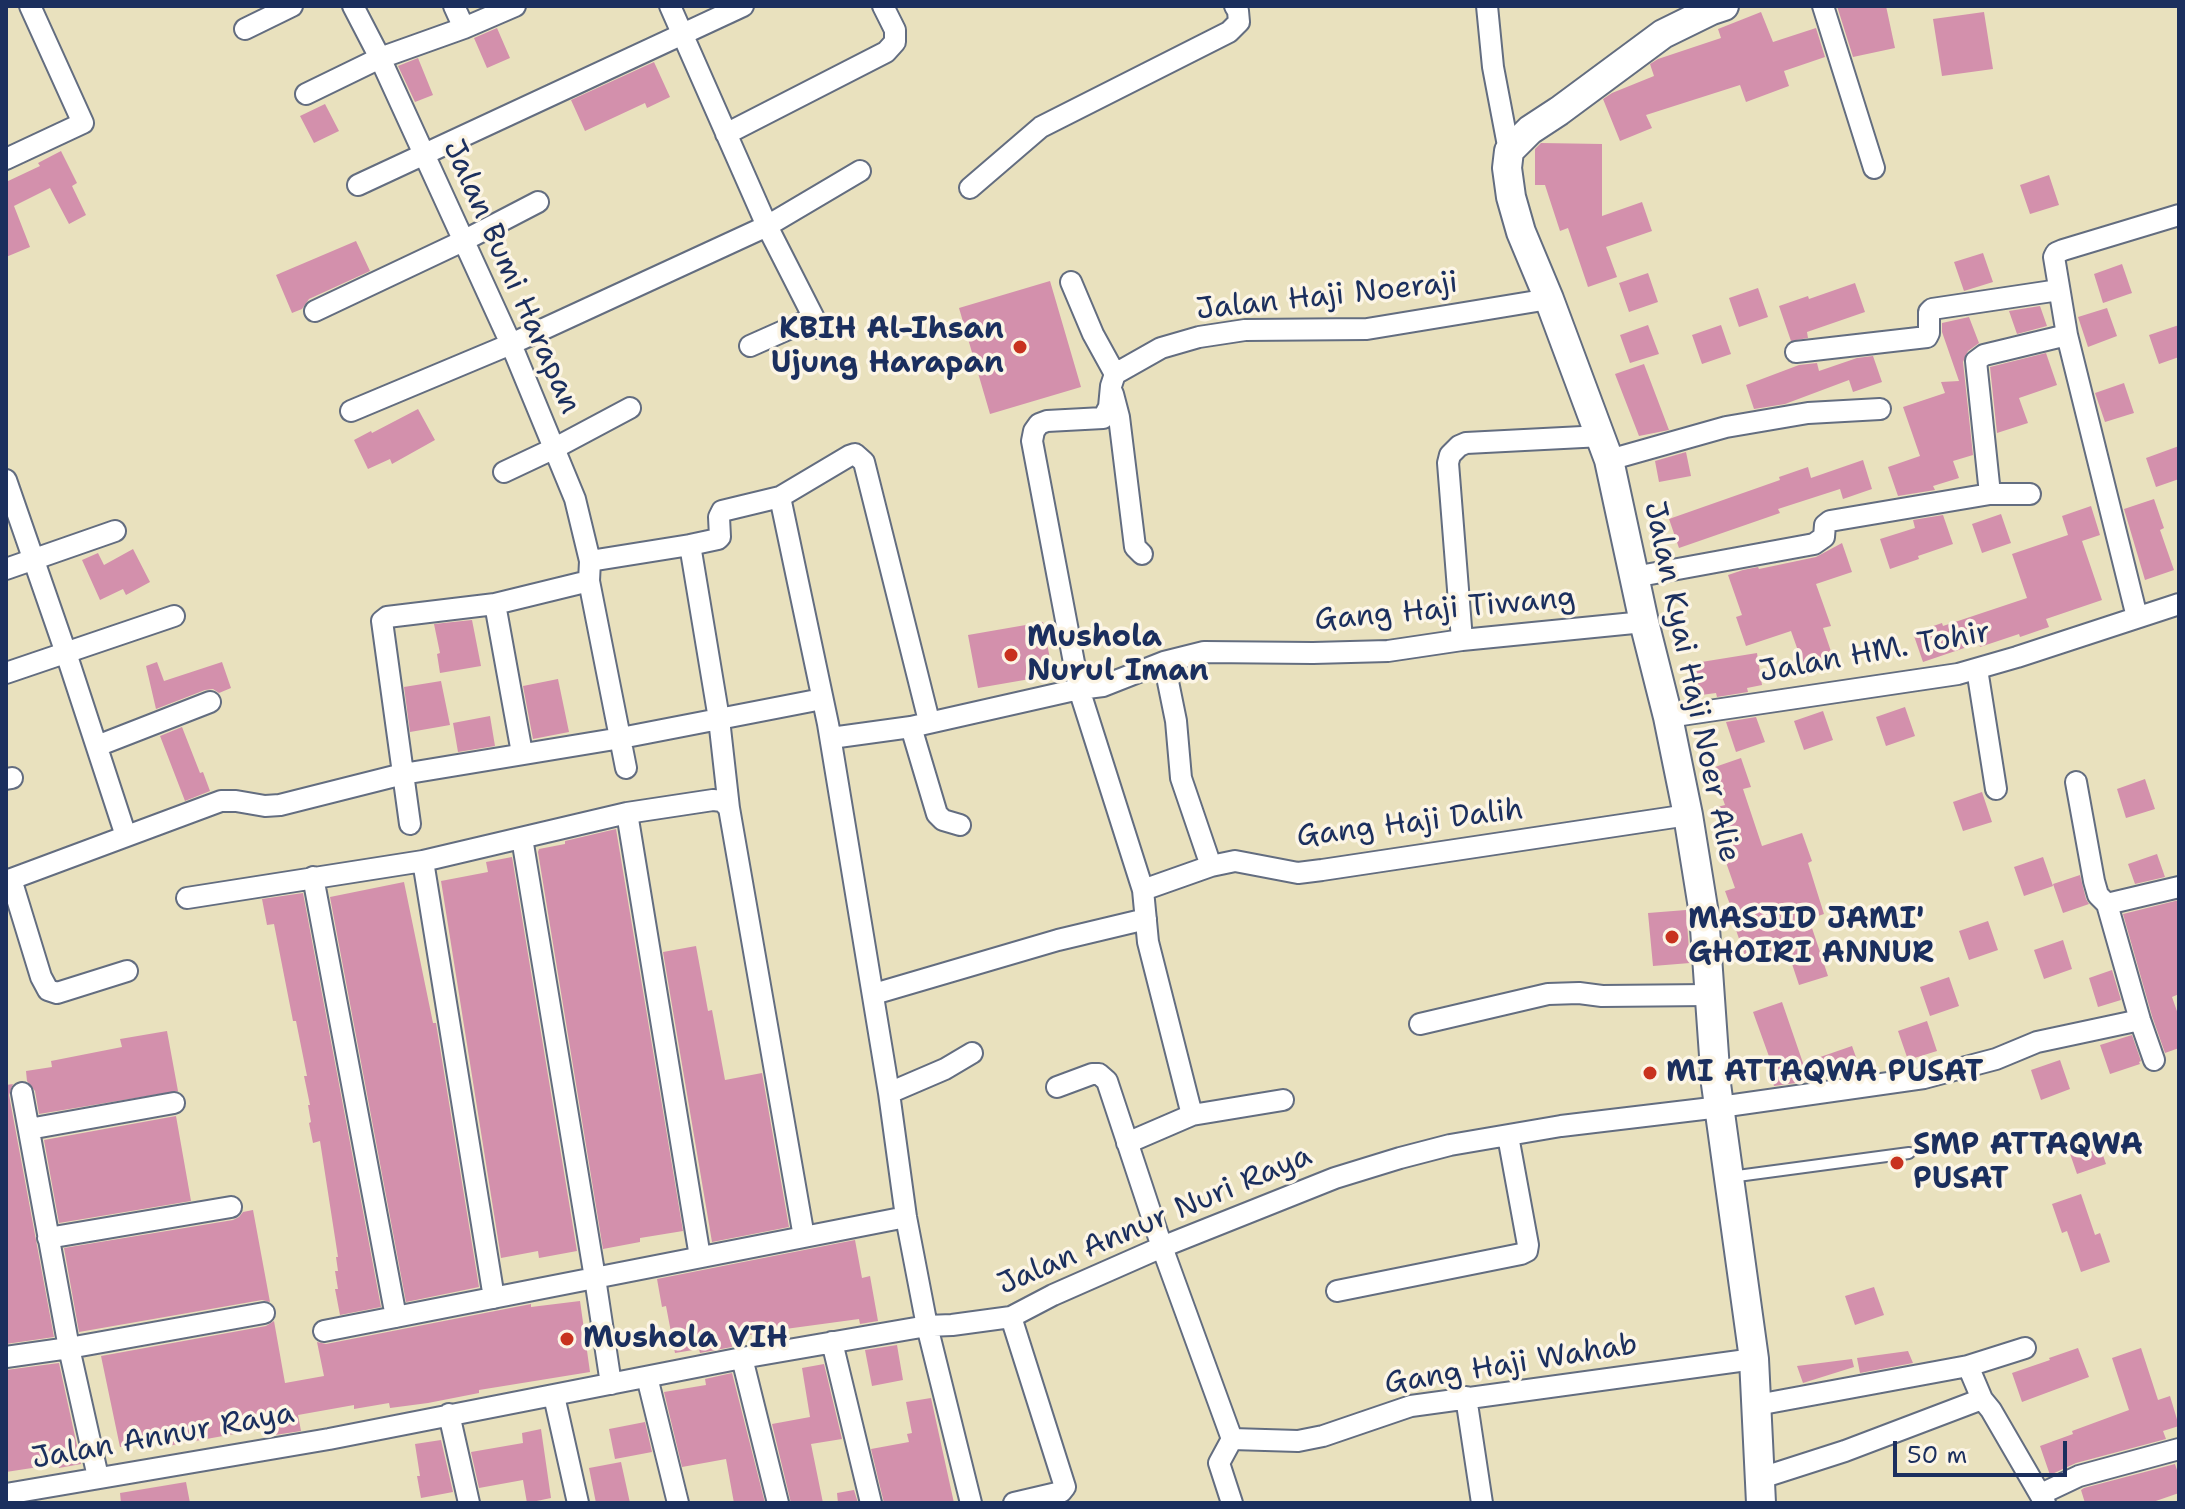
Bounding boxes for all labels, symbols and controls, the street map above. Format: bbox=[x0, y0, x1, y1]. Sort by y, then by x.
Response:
street label: Jalan Bumi Harapan bbox=[434, 134, 588, 420]
street label: Jalan Haji Noeraji bbox=[1194, 265, 1460, 329]
place label: KBIH Al-Ihsan Ujung Harapan bbox=[771, 312, 1004, 382]
marker: KBIH Al-Ihsan Ujung Harapan bbox=[1011, 338, 1029, 356]
street label: Jalan Kyai Haji Noer Alie bbox=[1635, 498, 1747, 866]
street label: Gang Haji Tiwang bbox=[1313, 581, 1577, 639]
street label: Jalan HM. Tohir bbox=[1757, 615, 1993, 691]
place label: Mushola Nurul Iman bbox=[1027, 620, 1209, 690]
marker: Mushola Nurul Iman bbox=[1002, 646, 1020, 664]
street label: Gang Haji Dalih bbox=[1295, 792, 1525, 856]
place label: MASJID JAMI' GHOIRI ANNUR bbox=[1688, 902, 1934, 972]
marker: MASJID JAMI' GHOIRI ANNUR bbox=[1663, 928, 1681, 946]
place label: MI ATTAQWA PUSAT bbox=[1666, 1055, 1983, 1091]
marker: MI ATTAQWA PUSAT bbox=[1641, 1064, 1659, 1082]
place label: SMP ATTAQWA PUSAT bbox=[1913, 1128, 2143, 1198]
street label: Jalan Annur Nuri Raya bbox=[993, 1138, 1317, 1304]
marker: SMP ATTAQWA PUSAT bbox=[1888, 1154, 1906, 1172]
place label: Mushola VIH bbox=[583, 1321, 788, 1357]
street label: Gang Haji Wahab bbox=[1382, 1327, 1640, 1403]
marker: Mushola VIH bbox=[558, 1330, 576, 1348]
street label: Jalan Annur Raya bbox=[29, 1396, 297, 1478]
scale bar bbox=[1897, 1425, 2071, 1475]
text: 50 m bbox=[1907, 1439, 1967, 1471]

